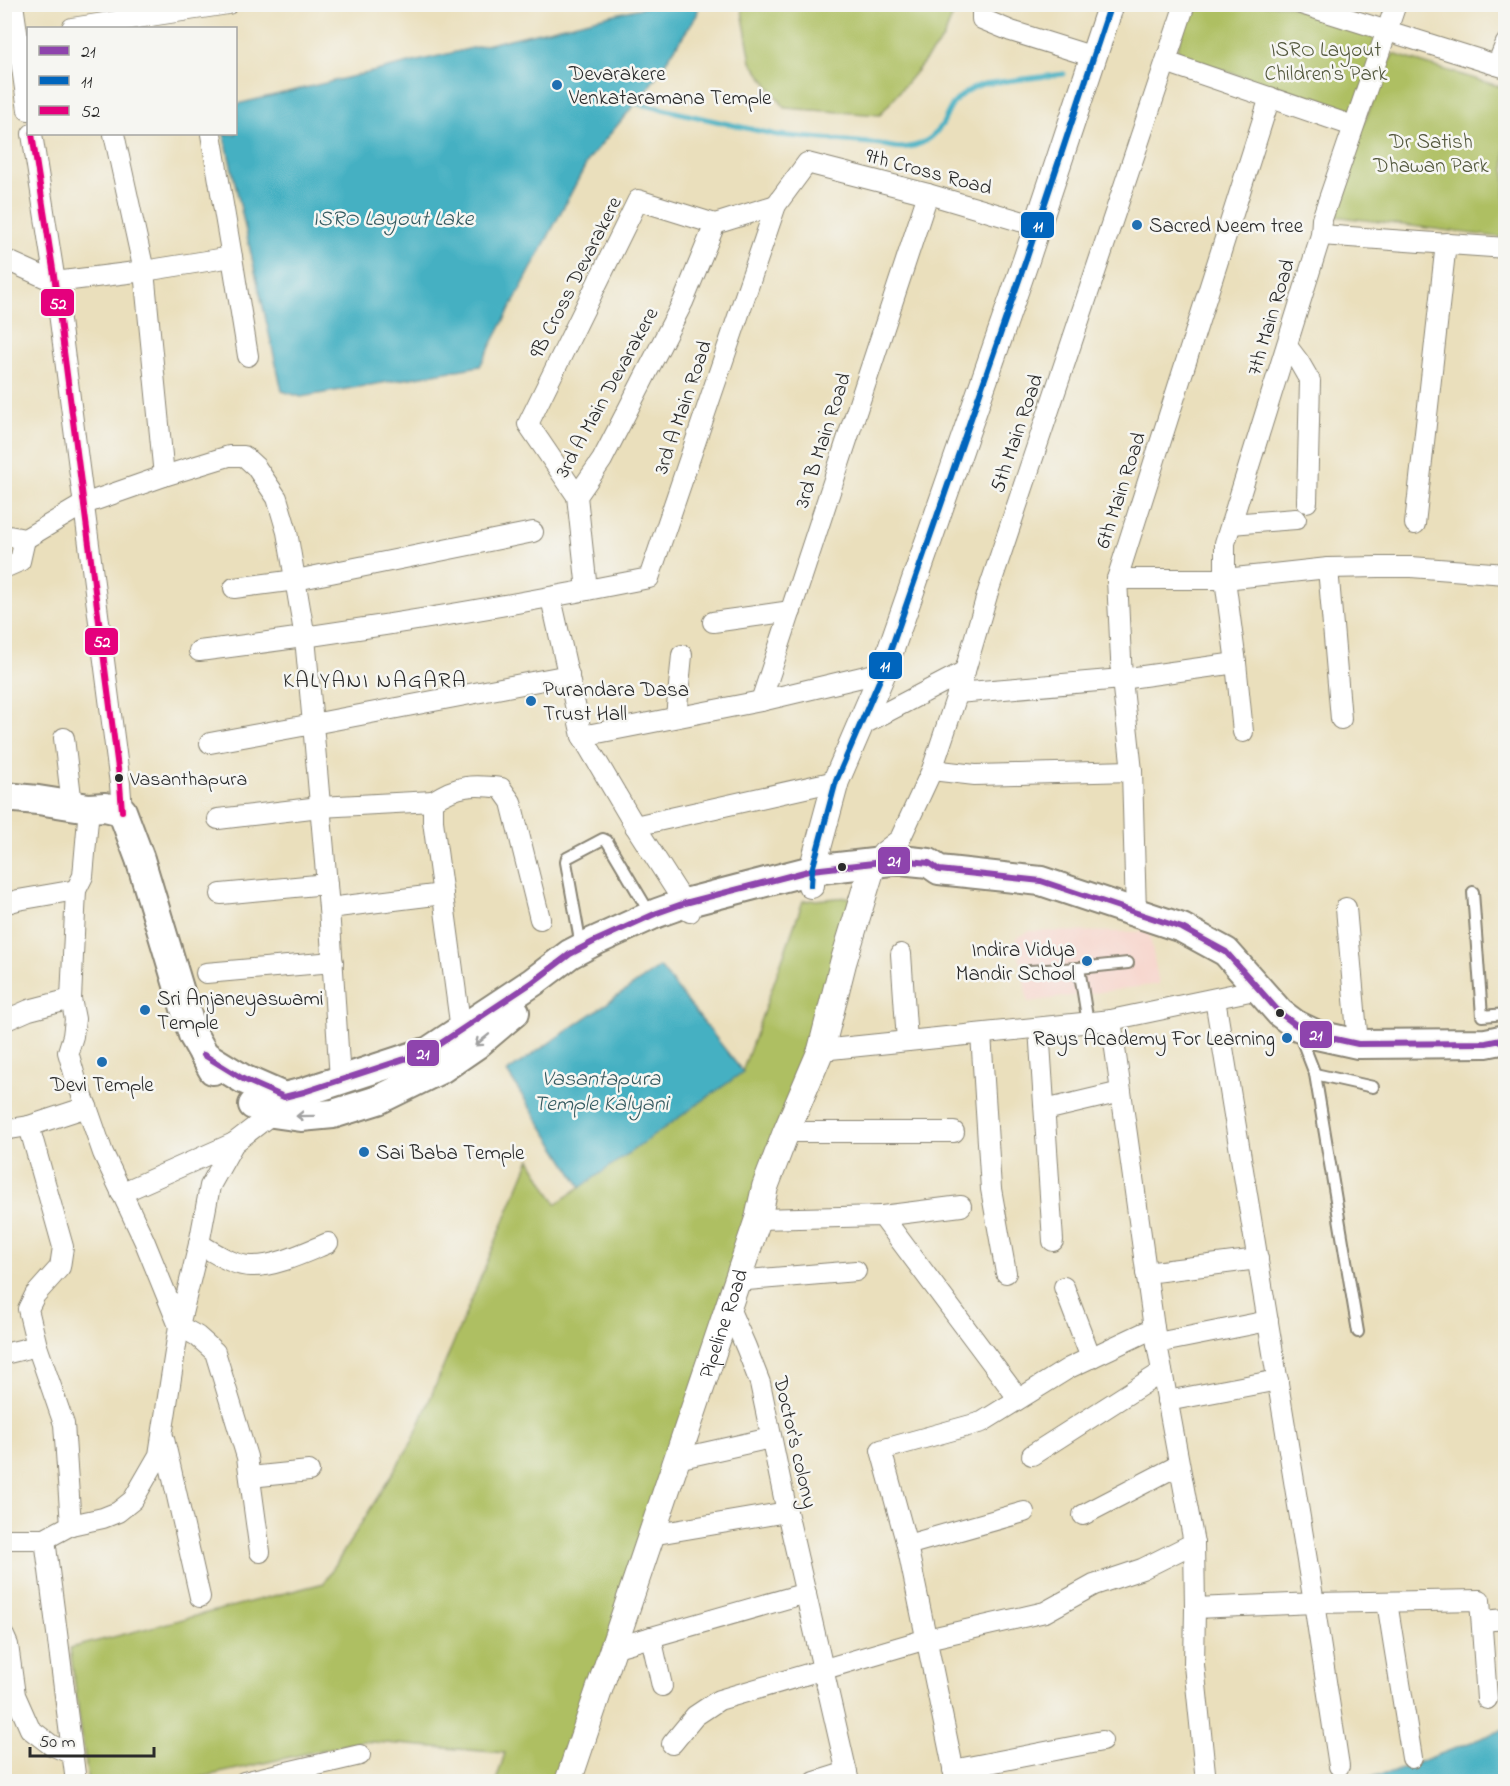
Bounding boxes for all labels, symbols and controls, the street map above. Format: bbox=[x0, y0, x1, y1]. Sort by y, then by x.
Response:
legend bbox=[27, 27, 237, 135]
park label: ISRO Layout Children's Park bbox=[1265, 36, 1388, 90]
text: 21 bbox=[81, 40, 96, 66]
place label: Devarakere Venkataramana Temple bbox=[568, 60, 772, 114]
text: 11 bbox=[81, 70, 93, 96]
marker: Devarakere Venkataramana Temple bbox=[550, 78, 564, 92]
text: 52 bbox=[81, 100, 100, 126]
park label: Dr Satish Dhawan Park bbox=[1372, 128, 1489, 182]
street label: 9th Cross Road bbox=[862, 142, 995, 204]
street label: 9B Cross Devarakere bbox=[523, 191, 631, 364]
water label: ISRO Layout Lake bbox=[313, 204, 475, 236]
line badge: 11 bbox=[1020, 211, 1055, 239]
place label: Sacred Neem tree bbox=[1149, 212, 1304, 242]
text: 11 bbox=[1033, 215, 1044, 239]
marker: Sacred Neem tree bbox=[1130, 218, 1144, 232]
street label: 7th Main Road bbox=[1240, 256, 1304, 379]
line badge: 52 bbox=[40, 288, 75, 317]
text: 52 bbox=[49, 293, 67, 317]
street label: 3rd A Main Devarakere bbox=[548, 302, 667, 484]
street label: 3rd A Main Road bbox=[647, 337, 721, 479]
street label: 3rd B Main Road bbox=[788, 369, 860, 512]
street label: 5th Main Road bbox=[984, 370, 1052, 497]
street label: 6th Main Road bbox=[1089, 428, 1155, 553]
line badge: 52 bbox=[84, 627, 119, 656]
text: 52 bbox=[93, 631, 111, 655]
line badge: 11 bbox=[868, 651, 903, 680]
text: 11 bbox=[880, 655, 891, 679]
district label: KALYANI NAGARA bbox=[283, 666, 467, 698]
place label: Purandara Dasa Trust Hall bbox=[543, 676, 689, 730]
marker: Purandara Dasa Trust Hall bbox=[524, 694, 538, 708]
place label: Vasanthapura bbox=[129, 766, 247, 795]
marker: Vasanthapura bbox=[113, 772, 125, 784]
line badge: 21 bbox=[877, 846, 911, 875]
text: 21 bbox=[886, 850, 901, 874]
unlabelled marker bbox=[836, 861, 848, 873]
place label: Indira Vidya Mandir School bbox=[956, 936, 1075, 990]
marker: Indira Vidya Mandir School bbox=[1080, 954, 1094, 968]
place label: Sri Anjaneyaswami Temple bbox=[157, 985, 324, 1039]
marker: Sri Anjaneyaswami Temple bbox=[138, 1003, 152, 1017]
unlabelled marker bbox=[1274, 1007, 1286, 1019]
line badge: 21 bbox=[1299, 1020, 1333, 1049]
text: 21 bbox=[1308, 1024, 1323, 1048]
place label: Rays Academy For Learning bbox=[1033, 1025, 1275, 1057]
marker: Rays Academy For Learning bbox=[1280, 1031, 1294, 1045]
one-way arrow bbox=[474, 1034, 490, 1047]
line badge: 21 bbox=[406, 1039, 440, 1067]
text: 21 bbox=[415, 1043, 430, 1067]
marker: Devi Temple bbox=[95, 1055, 109, 1069]
water label: Vasantapura Temple Kalyani bbox=[533, 1064, 671, 1121]
place label: Devi Temple bbox=[49, 1071, 154, 1101]
one-way arrow bbox=[296, 1110, 316, 1122]
place label: Sai Baba Temple bbox=[376, 1139, 525, 1169]
marker: Sai Baba Temple bbox=[357, 1145, 371, 1159]
street label: Pipeline Road bbox=[692, 1265, 757, 1383]
street label: Doctor's colony bbox=[762, 1373, 824, 1512]
scale bar bbox=[30, 1720, 154, 1758]
text: 50 m bbox=[39, 1730, 76, 1756]

